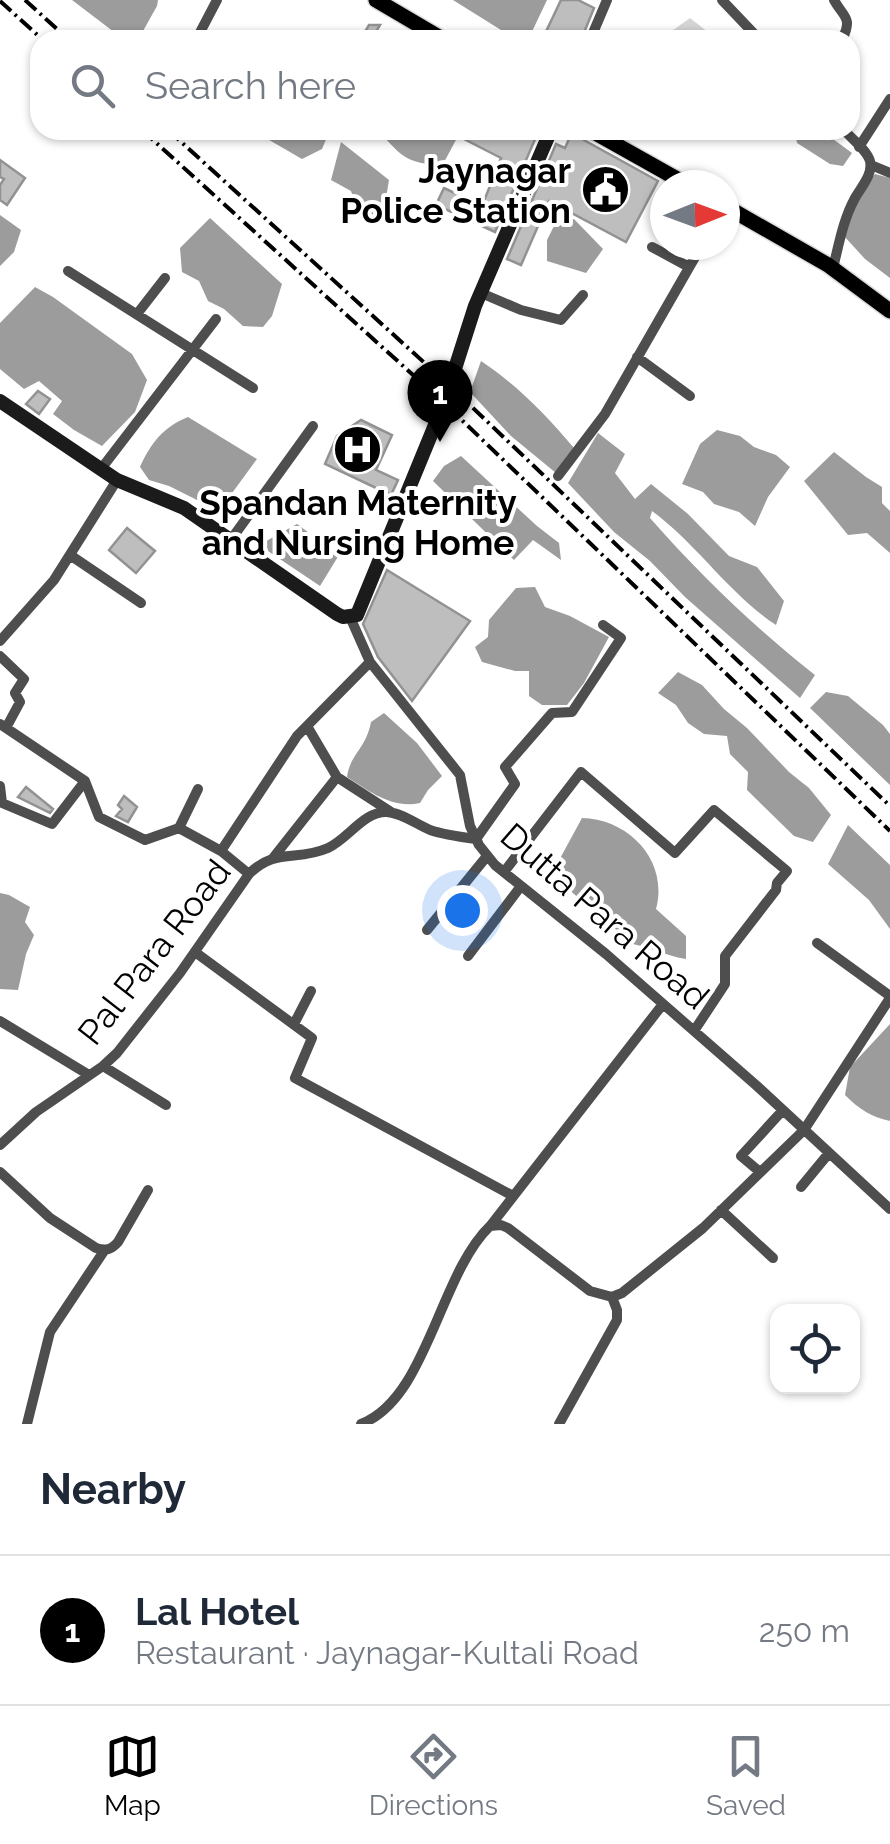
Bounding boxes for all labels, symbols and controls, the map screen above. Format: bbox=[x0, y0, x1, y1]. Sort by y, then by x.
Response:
search box bbox=[30, 30, 860, 140]
icon: search bbox=[65, 58, 120, 113]
text: Search here bbox=[145, 63, 356, 108]
place label: Jaynagar Police Station bbox=[340, 150, 571, 231]
public building icon: Jaynagar Police Station bbox=[580, 164, 632, 216]
north arrow bbox=[650, 170, 740, 260]
pin: 1 bbox=[408, 360, 472, 442]
hospital icon: Spandan Maternity and Nursing Home bbox=[332, 424, 384, 476]
place label: Spandan Maternity and Nursing Home bbox=[199, 482, 517, 563]
street label: Dutta Para Road bbox=[493, 815, 717, 1017]
street label: Pal Para Road bbox=[69, 852, 239, 1052]
your location bbox=[437, 885, 488, 936]
map controls bbox=[770, 1304, 860, 1394]
button: locate bbox=[770, 1304, 860, 1394]
text: Nearby bbox=[40, 1465, 186, 1514]
text: Lal Hotel bbox=[135, 1589, 299, 1634]
text: 1 bbox=[65, 1612, 80, 1649]
text: 250 m bbox=[759, 1612, 850, 1649]
text: Restaurant · Jaynagar-Kultali Road bbox=[135, 1634, 639, 1671]
tab: Map bbox=[104, 1729, 161, 1822]
tab: Directions bbox=[369, 1729, 498, 1822]
tab: Saved bbox=[706, 1729, 786, 1822]

